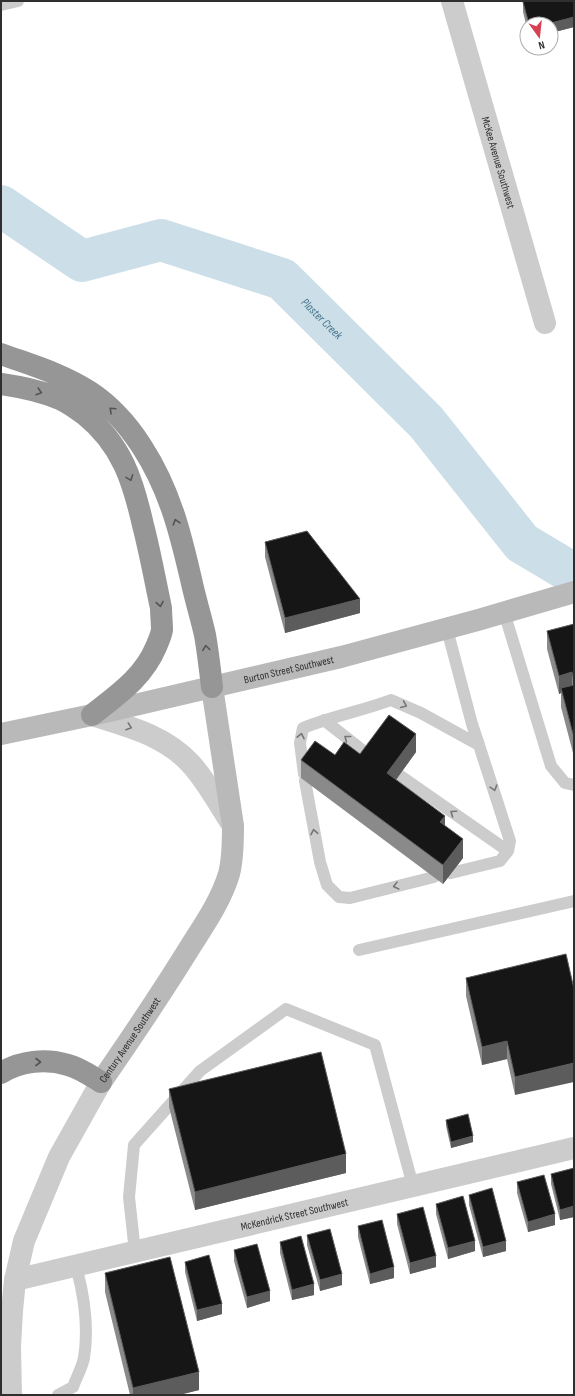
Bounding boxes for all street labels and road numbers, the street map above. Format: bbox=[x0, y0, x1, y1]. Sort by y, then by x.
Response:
street label: McKee Avenue Southwest bbox=[479, 115, 518, 211]
street label: Burton Street Southwest bbox=[243, 653, 336, 686]
street label: Century Avenue Southwest bbox=[97, 994, 164, 1085]
street label: McKendrick Street Southwest bbox=[239, 1195, 350, 1233]

